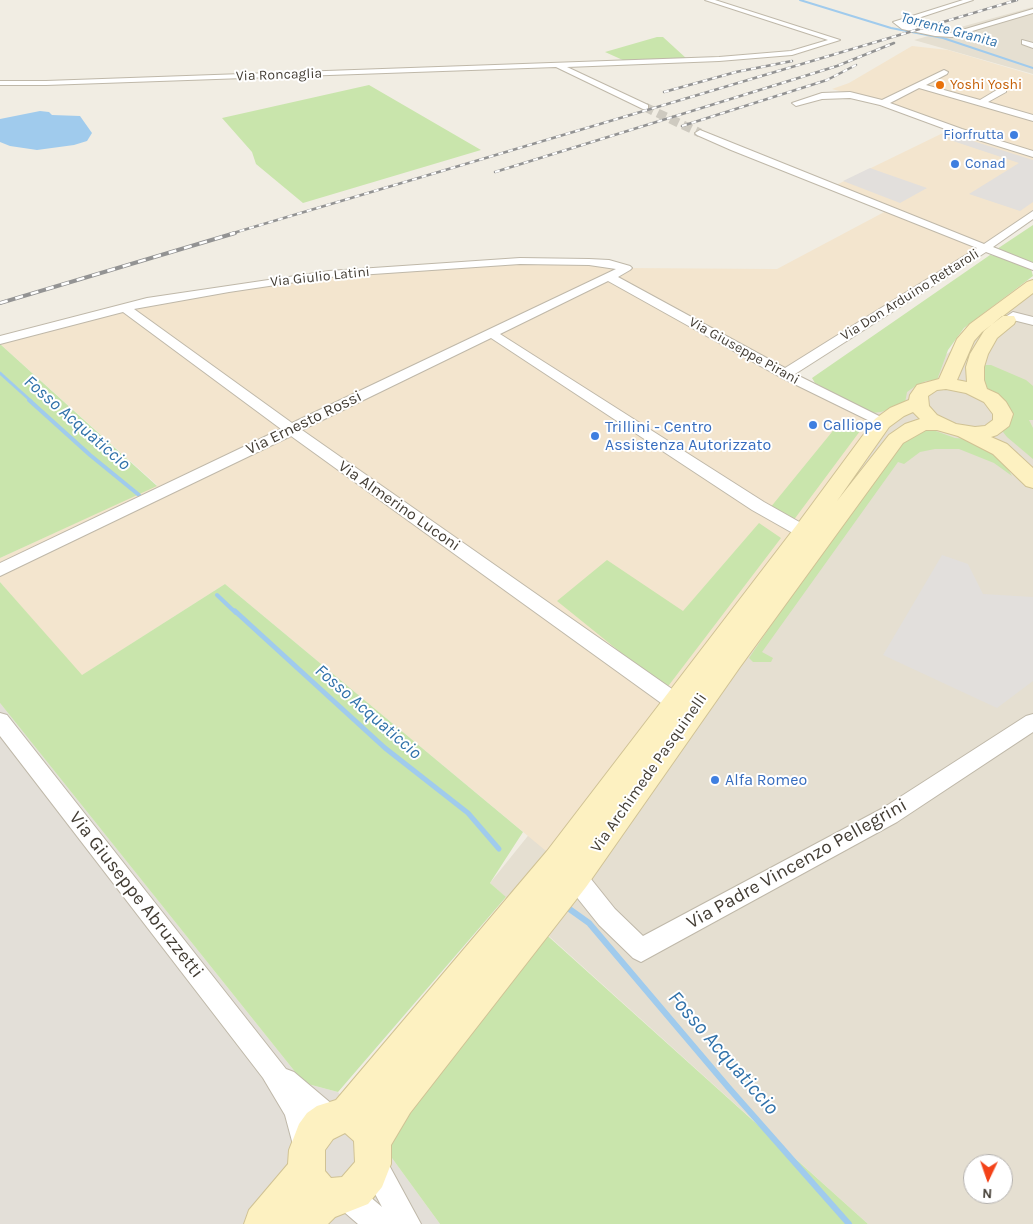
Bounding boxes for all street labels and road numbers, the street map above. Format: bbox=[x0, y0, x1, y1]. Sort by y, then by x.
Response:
street label: Via Roncaglia bbox=[236, 65, 322, 85]
street label: Via Don Arduino Rettaroli bbox=[838, 245, 982, 345]
street label: Via Giulio Latini bbox=[269, 263, 371, 291]
street label: Via Giuseppe Pirani bbox=[686, 314, 802, 388]
street label: Via Ernesto Rossi bbox=[243, 387, 365, 459]
street label: Via Almerino Luconi bbox=[334, 457, 464, 555]
street label: Via Archimede Pasquinelli bbox=[587, 690, 711, 856]
street label: Via Padre Vincenzo Pellegrini bbox=[683, 794, 911, 934]
street label: Via Giuseppe Abruzzetti bbox=[64, 807, 208, 983]

